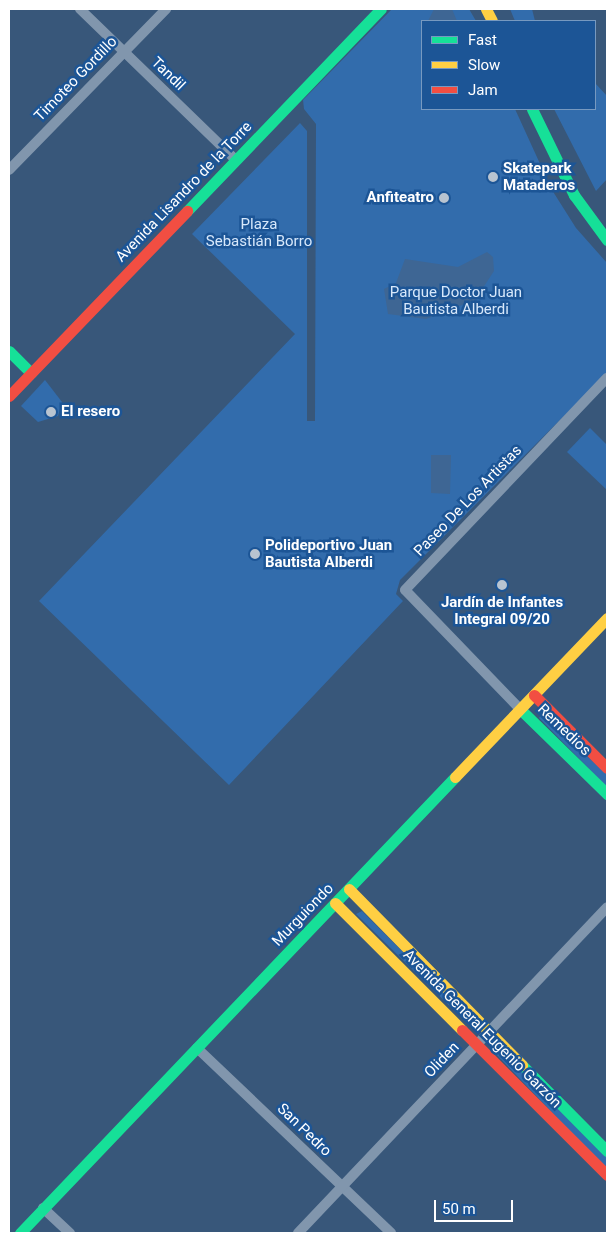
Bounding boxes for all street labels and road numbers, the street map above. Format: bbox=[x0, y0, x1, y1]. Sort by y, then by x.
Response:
street label: Timoteo Gordillo bbox=[31, 33, 121, 125]
street label: Tandil bbox=[147, 54, 189, 94]
street label: Avenida Lisandro de la Torre bbox=[112, 118, 256, 266]
street label: Paseo De Los Artistas bbox=[410, 442, 526, 560]
street label: Remedios bbox=[534, 700, 594, 760]
street label: Murguiondo bbox=[269, 880, 337, 950]
street label: Avenida General Eugenio Garzón bbox=[399, 946, 565, 1112]
street label: Oliden bbox=[421, 1039, 463, 1081]
street label: San Pedro bbox=[273, 1100, 335, 1160]

